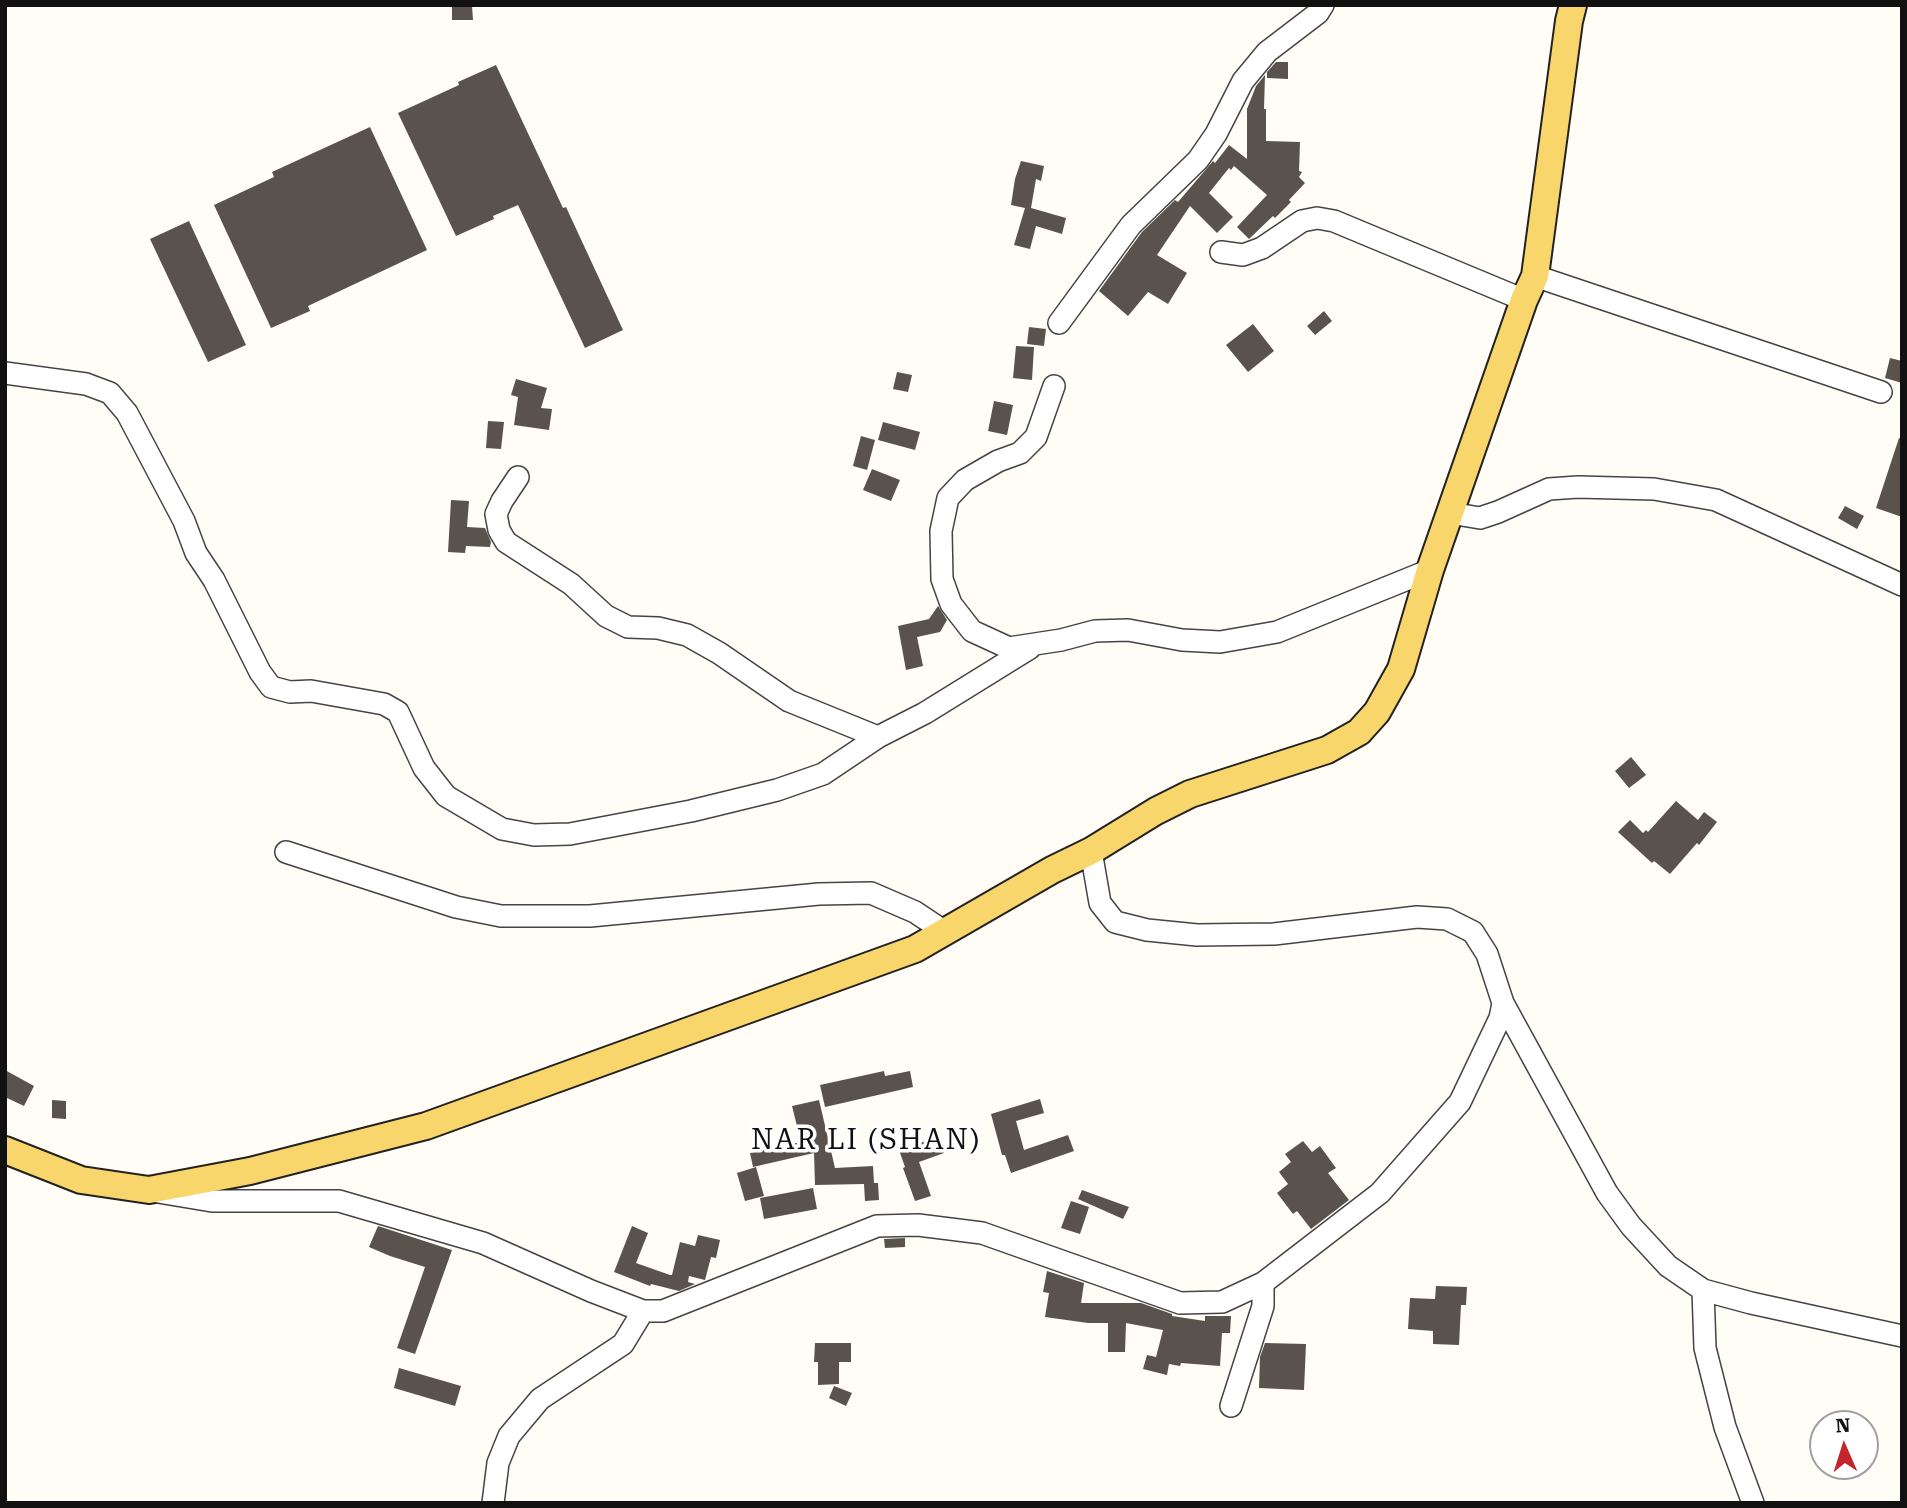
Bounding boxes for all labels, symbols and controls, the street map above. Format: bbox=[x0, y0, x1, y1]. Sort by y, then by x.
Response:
district label: NAR LI (SHAN) bbox=[753, 1124, 979, 1158]
north arrow bbox=[1809, 1410, 1879, 1480]
text: N bbox=[1835, 1414, 1851, 1437]

